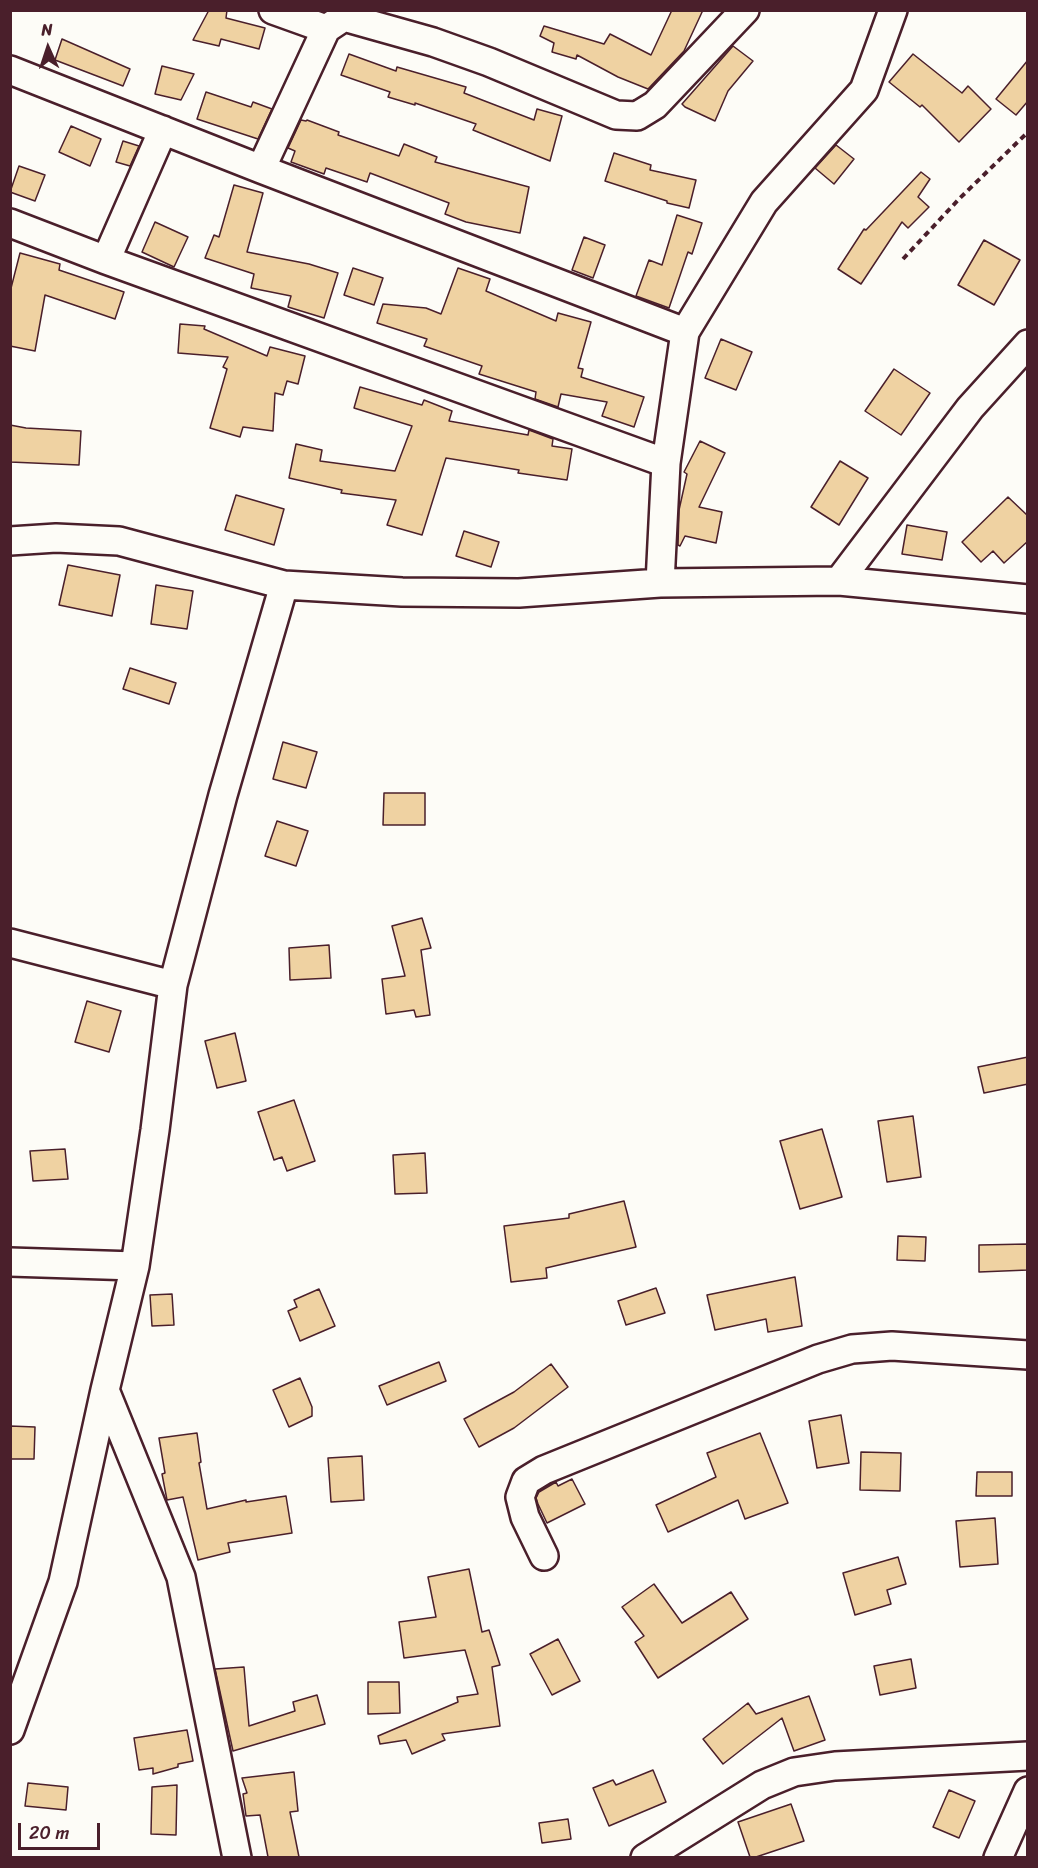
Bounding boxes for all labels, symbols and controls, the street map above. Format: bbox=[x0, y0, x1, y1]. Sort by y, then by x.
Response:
text: N bbox=[41, 15, 53, 44]
north arrow bbox=[18, 18, 78, 78]
scale bar bbox=[21, 1811, 104, 1849]
text: 20 m bbox=[29, 1817, 69, 1849]

